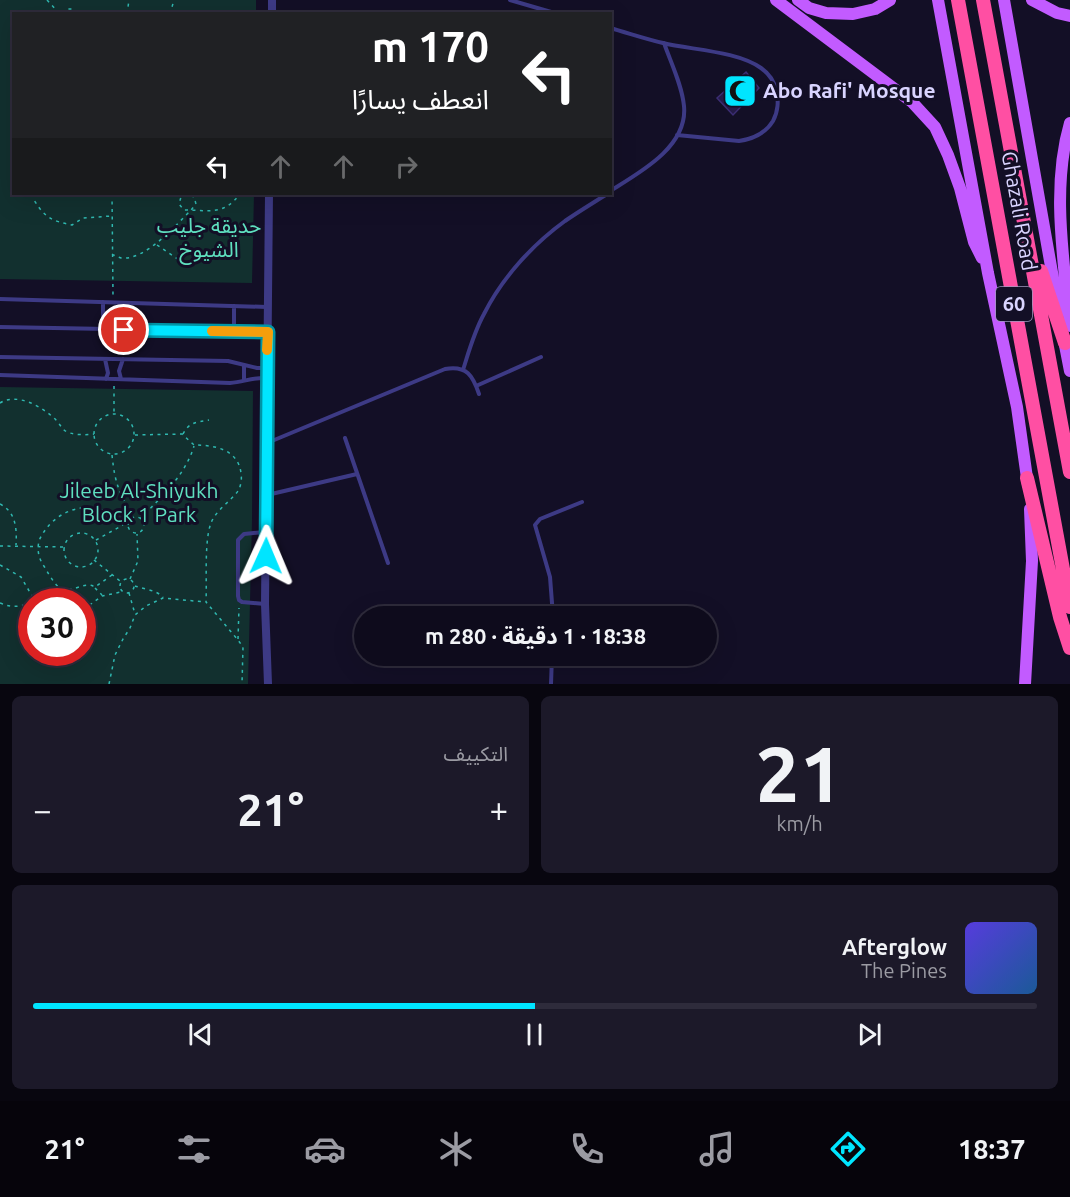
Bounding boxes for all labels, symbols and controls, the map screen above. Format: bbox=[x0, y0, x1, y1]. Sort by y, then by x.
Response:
text: 170 m bbox=[372, 23, 489, 70]
icon: left bbox=[510, 36, 588, 114]
mosque icon: Abo Rafi' Mosque bbox=[722, 73, 758, 109]
place label: Abo Rafi' Mosque bbox=[763, 78, 936, 102]
text: انعطف يسارًا bbox=[352, 84, 489, 114]
street label: Ghazali Road bbox=[998, 149, 1042, 272]
icon: left bbox=[201, 150, 234, 183]
icon: ahead bbox=[264, 150, 297, 183]
icon: ahead bbox=[327, 150, 360, 183]
icon: right bbox=[390, 150, 423, 183]
park label: حديقة جليب الشيوخ bbox=[157, 213, 261, 265]
road number: 60 bbox=[996, 287, 1032, 321]
pin bbox=[98, 304, 149, 355]
icon: arrive bbox=[107, 313, 140, 346]
park label: Jileeb Al-Shiyukh Block 1 Park bbox=[59, 478, 219, 526]
position arrow bbox=[234, 524, 298, 588]
speed limit sign: 30 bbox=[18, 588, 96, 666]
text: 18:38 · 1 دقيقة · 280 m bbox=[425, 623, 646, 648]
text: 21 bbox=[756, 729, 844, 817]
text: التكييف bbox=[444, 742, 508, 765]
text: 21° bbox=[237, 784, 304, 835]
text: − bbox=[33, 791, 52, 828]
text: + bbox=[489, 791, 508, 828]
text: km/h bbox=[776, 812, 823, 835]
text: Afterglow bbox=[842, 934, 947, 959]
text: The Pines bbox=[861, 959, 947, 982]
icon: previous bbox=[184, 1018, 217, 1051]
icon: pause bbox=[518, 1018, 551, 1051]
icon: next bbox=[853, 1018, 886, 1051]
icon: filters bbox=[173, 1128, 215, 1170]
icon: car bbox=[304, 1128, 346, 1170]
icon: climate bbox=[435, 1128, 477, 1170]
icon: phone bbox=[566, 1128, 608, 1170]
icon: music bbox=[696, 1128, 738, 1170]
icon: directions bbox=[827, 1128, 869, 1170]
text: 21° bbox=[44, 1134, 84, 1164]
text: 18:37 bbox=[958, 1134, 1026, 1164]

